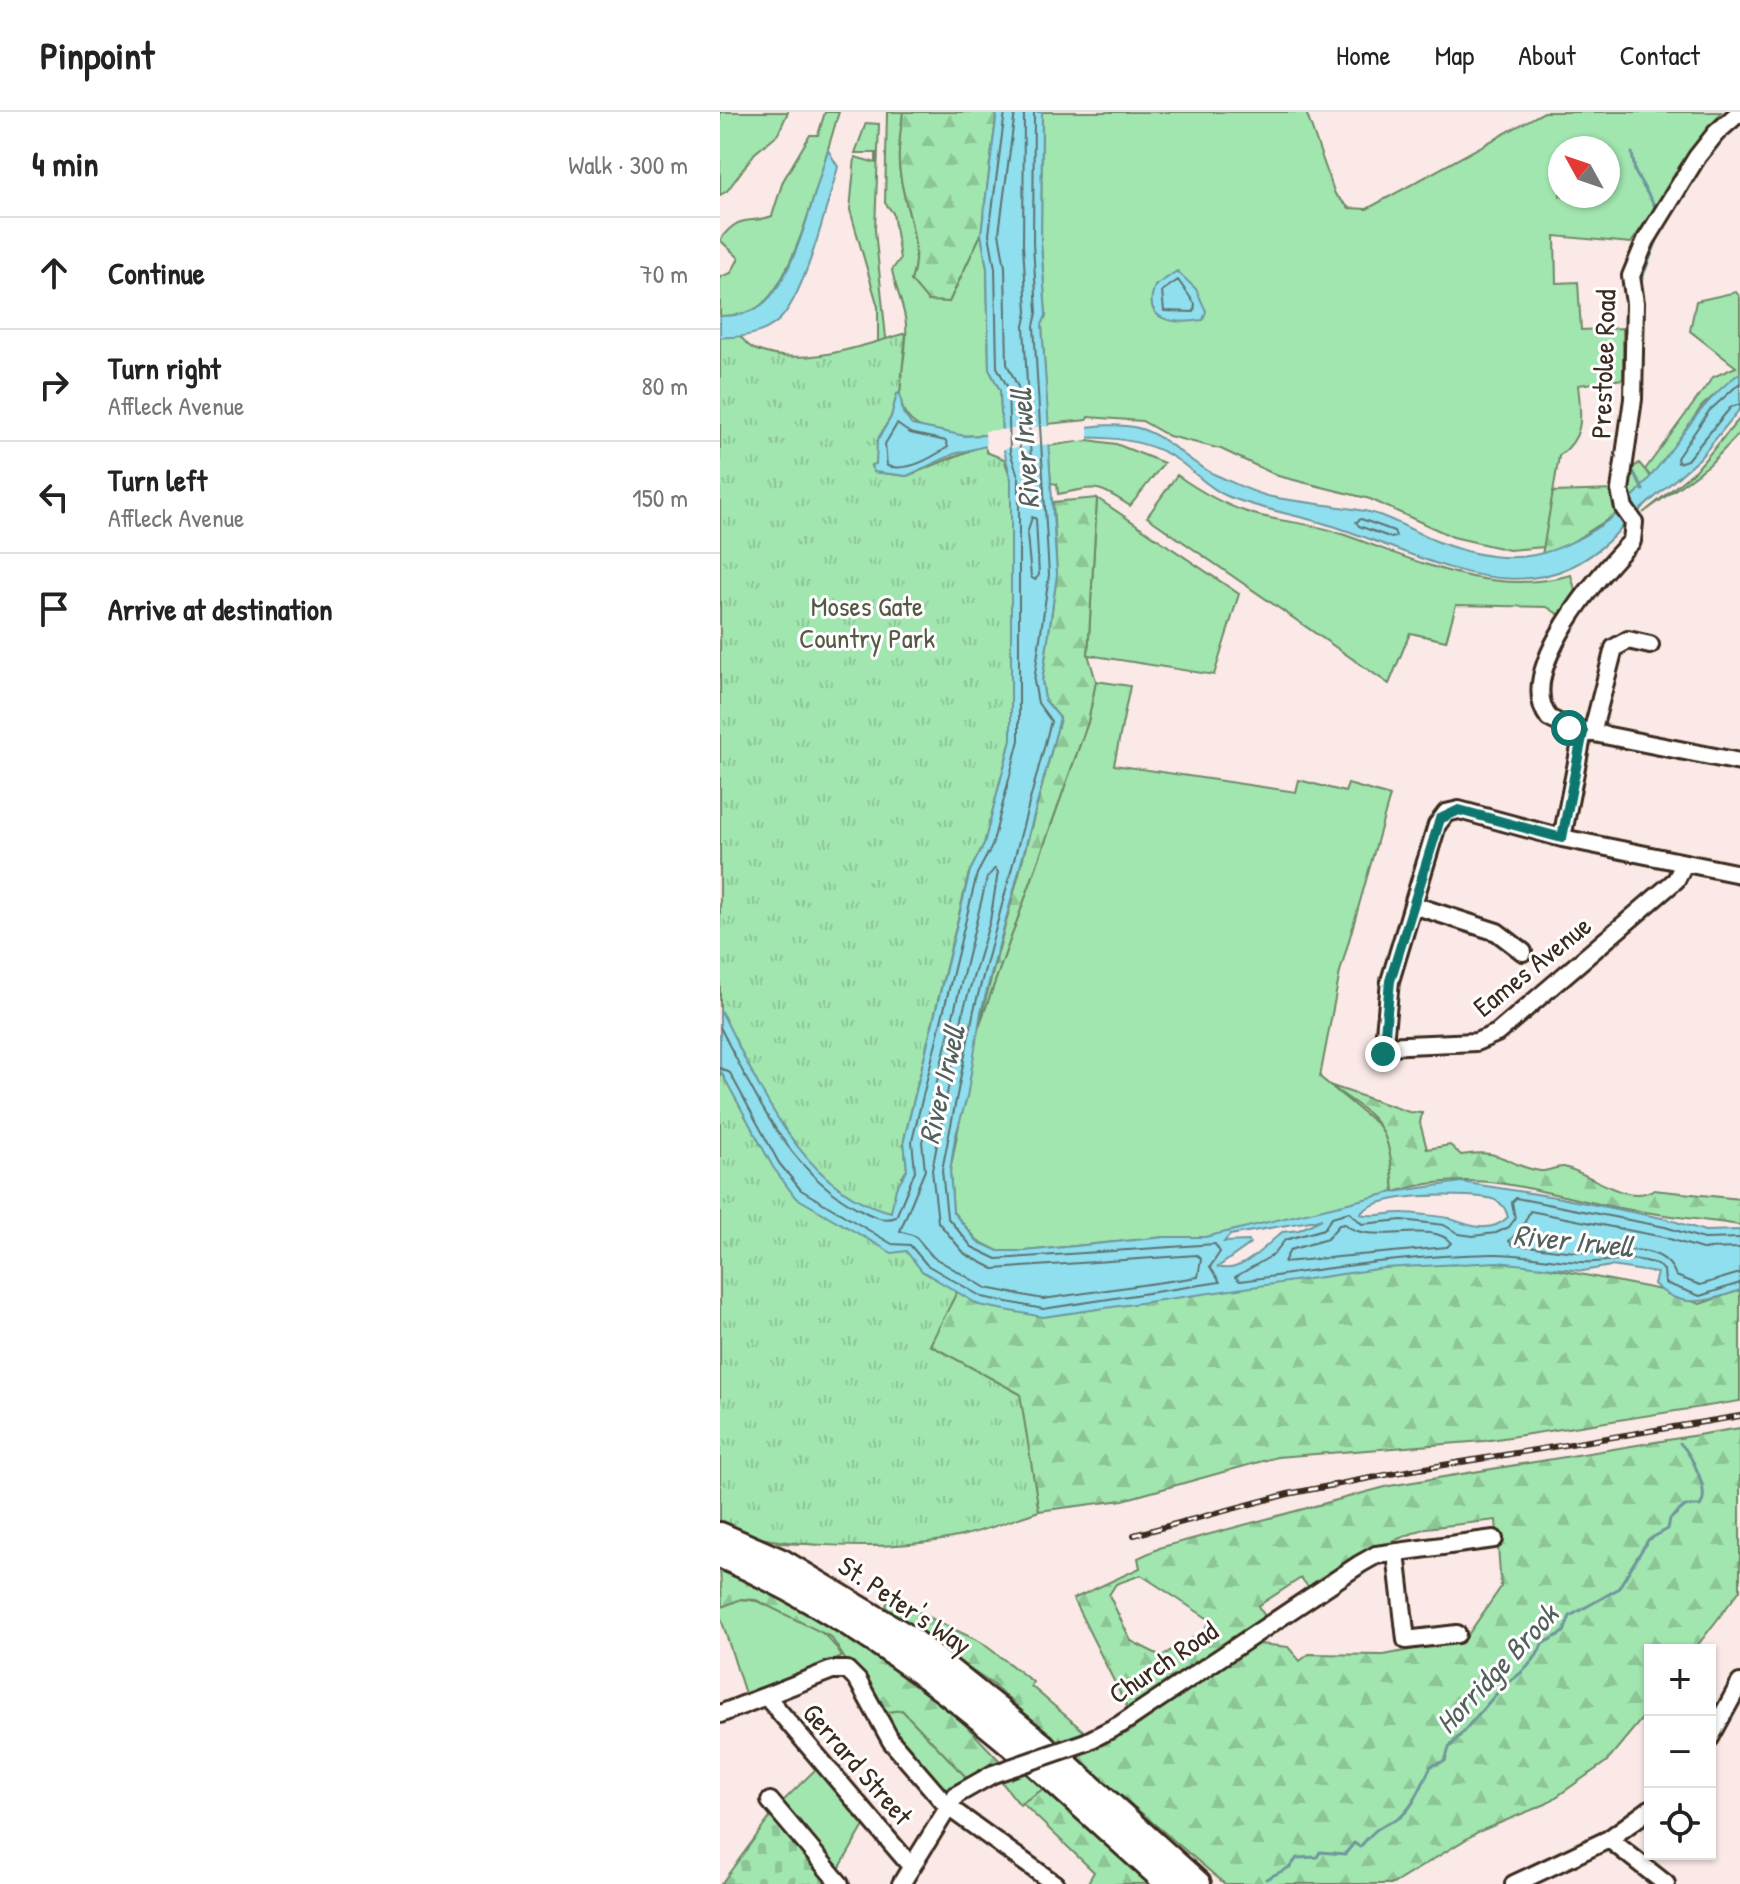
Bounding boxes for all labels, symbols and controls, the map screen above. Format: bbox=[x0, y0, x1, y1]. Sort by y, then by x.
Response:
text: Pinpoint bbox=[40, 29, 154, 81]
text: Home bbox=[1336, 36, 1391, 74]
text: Map bbox=[1435, 36, 1474, 74]
text: About bbox=[1518, 36, 1576, 74]
text: Contact bbox=[1620, 36, 1700, 74]
north arrow bbox=[1548, 136, 1620, 208]
text: 4 min bbox=[32, 141, 99, 187]
text: Walk · 300 m bbox=[568, 147, 688, 182]
icon: ahead bbox=[32, 251, 76, 295]
text: Continue bbox=[108, 253, 205, 293]
text: 70 m bbox=[640, 256, 688, 291]
street label: Prestolee Road bbox=[1581, 289, 1625, 439]
text: Turn right bbox=[108, 348, 221, 388]
icon: right bbox=[32, 363, 76, 407]
text: 80 m bbox=[641, 368, 688, 403]
water label: River Irwell bbox=[1000, 386, 1048, 510]
text: Affleck Avenue bbox=[108, 388, 244, 423]
text: Turn left bbox=[108, 460, 207, 500]
icon: left bbox=[32, 475, 76, 519]
text: 150 m bbox=[632, 480, 688, 515]
text: Affleck Avenue bbox=[108, 500, 244, 535]
icon: arrive bbox=[32, 587, 76, 631]
park label: Moses Gate Country Park bbox=[799, 587, 935, 657]
text: Arrive at destination bbox=[108, 589, 333, 629]
route start bbox=[1551, 710, 1587, 746]
street label: Eames Avenue bbox=[1465, 907, 1599, 1025]
water label: River Irwell bbox=[908, 1020, 974, 1148]
route end bbox=[1365, 1036, 1401, 1072]
water label: River Irwell bbox=[1511, 1214, 1637, 1266]
street label: St. Peter's Way bbox=[831, 1546, 979, 1664]
water label: Horridge Brook bbox=[1426, 1593, 1569, 1742]
street label: Church Road bbox=[1101, 1612, 1225, 1712]
map controls bbox=[1644, 1644, 1716, 1860]
button: + bbox=[1644, 1644, 1716, 1716]
street label: Gerrard Street bbox=[794, 1695, 922, 1834]
button: − bbox=[1644, 1716, 1716, 1788]
button: locate bbox=[1644, 1788, 1716, 1860]

